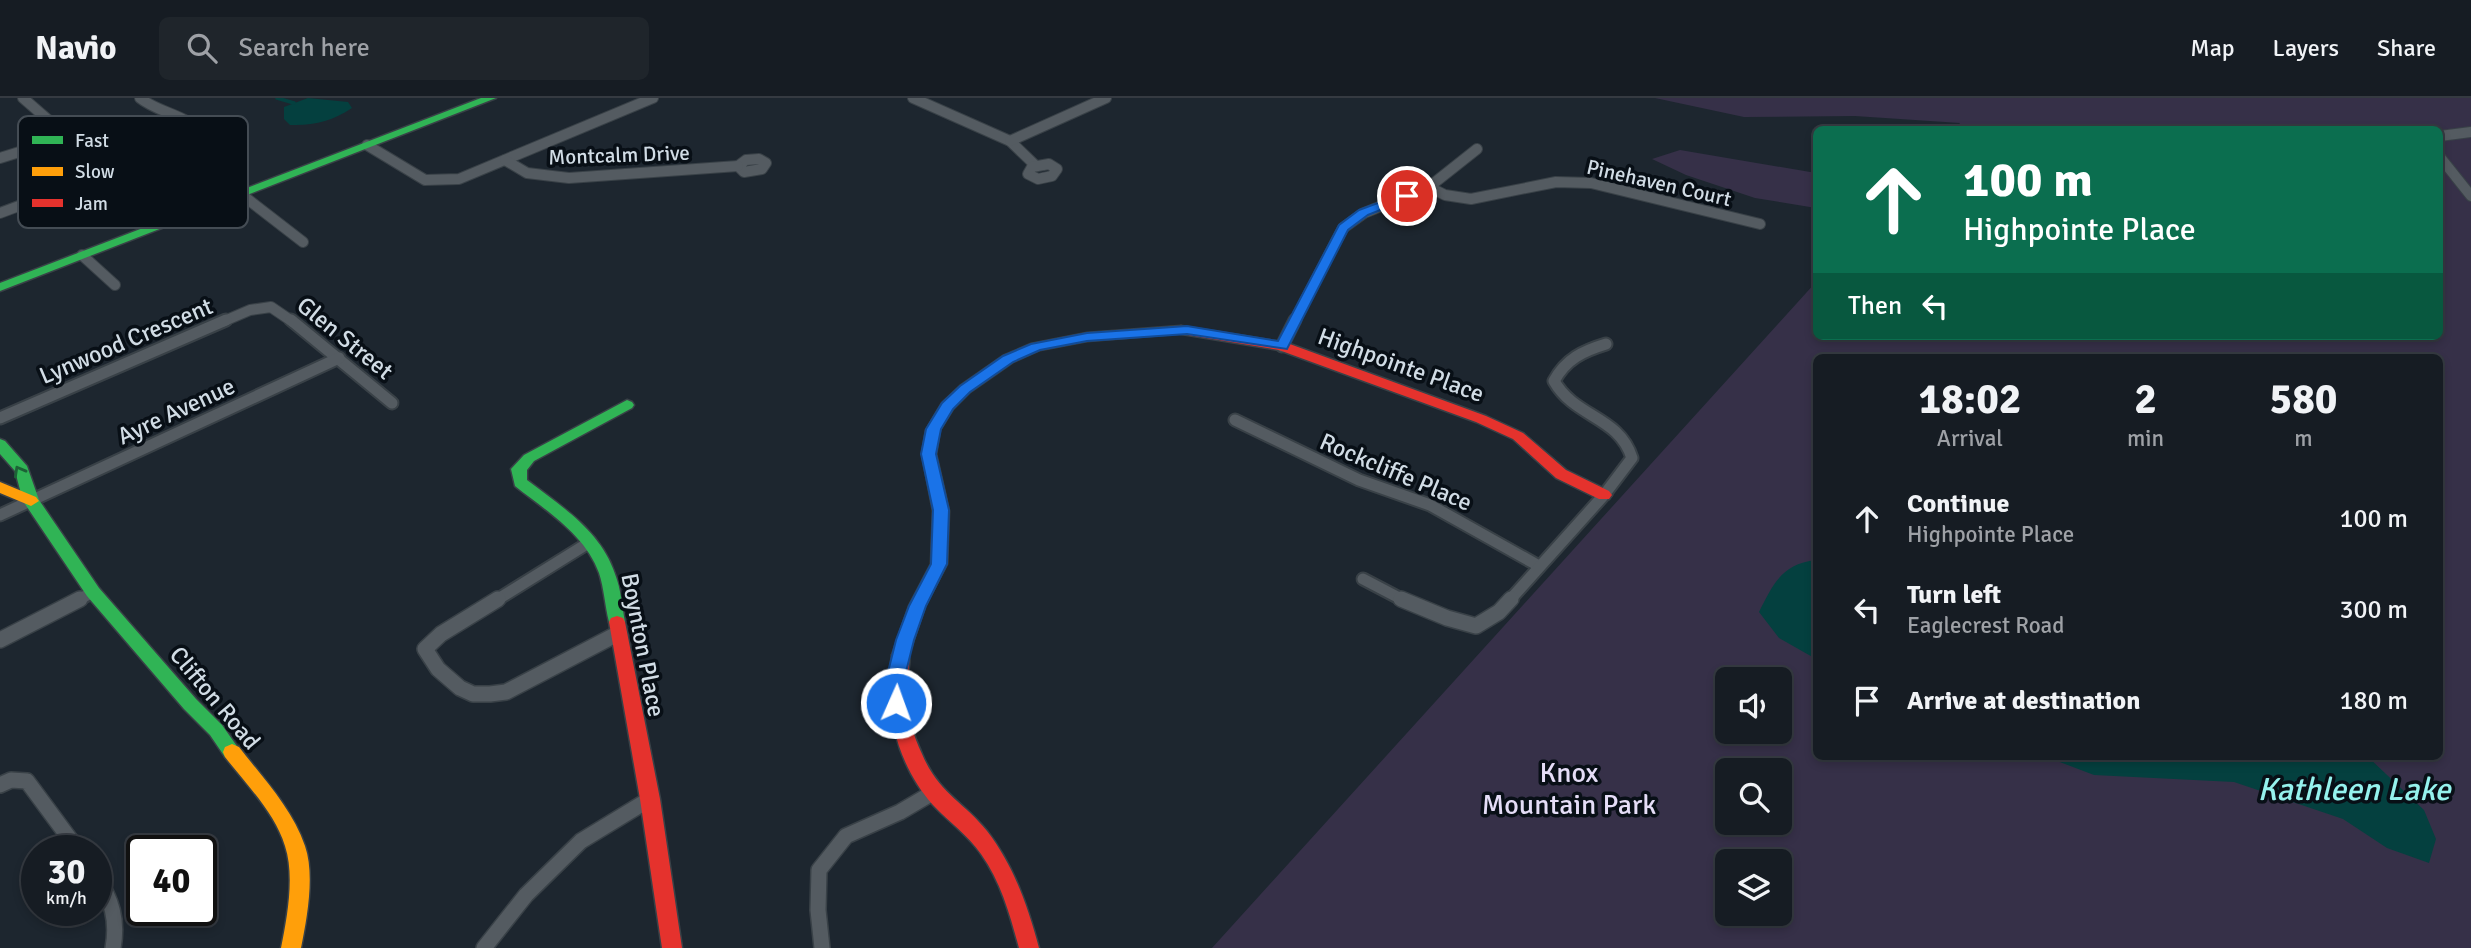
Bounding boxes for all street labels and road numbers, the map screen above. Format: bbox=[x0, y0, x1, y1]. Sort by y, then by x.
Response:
street label: Montcalm Drive bbox=[548, 140, 690, 170]
street label: Pinehaven Court bbox=[1584, 154, 1734, 212]
street label: Glen Street bbox=[291, 290, 399, 386]
street label: Lynwood Crescent bbox=[35, 291, 217, 391]
street label: Highpointe Place bbox=[1314, 321, 1488, 409]
street label: Ayre Avenue bbox=[112, 371, 240, 451]
street label: Rockcliffe Place bbox=[1315, 426, 1477, 518]
street label: Boynton Place bbox=[614, 571, 672, 719]
street label: Clifton Road bbox=[163, 640, 267, 756]

